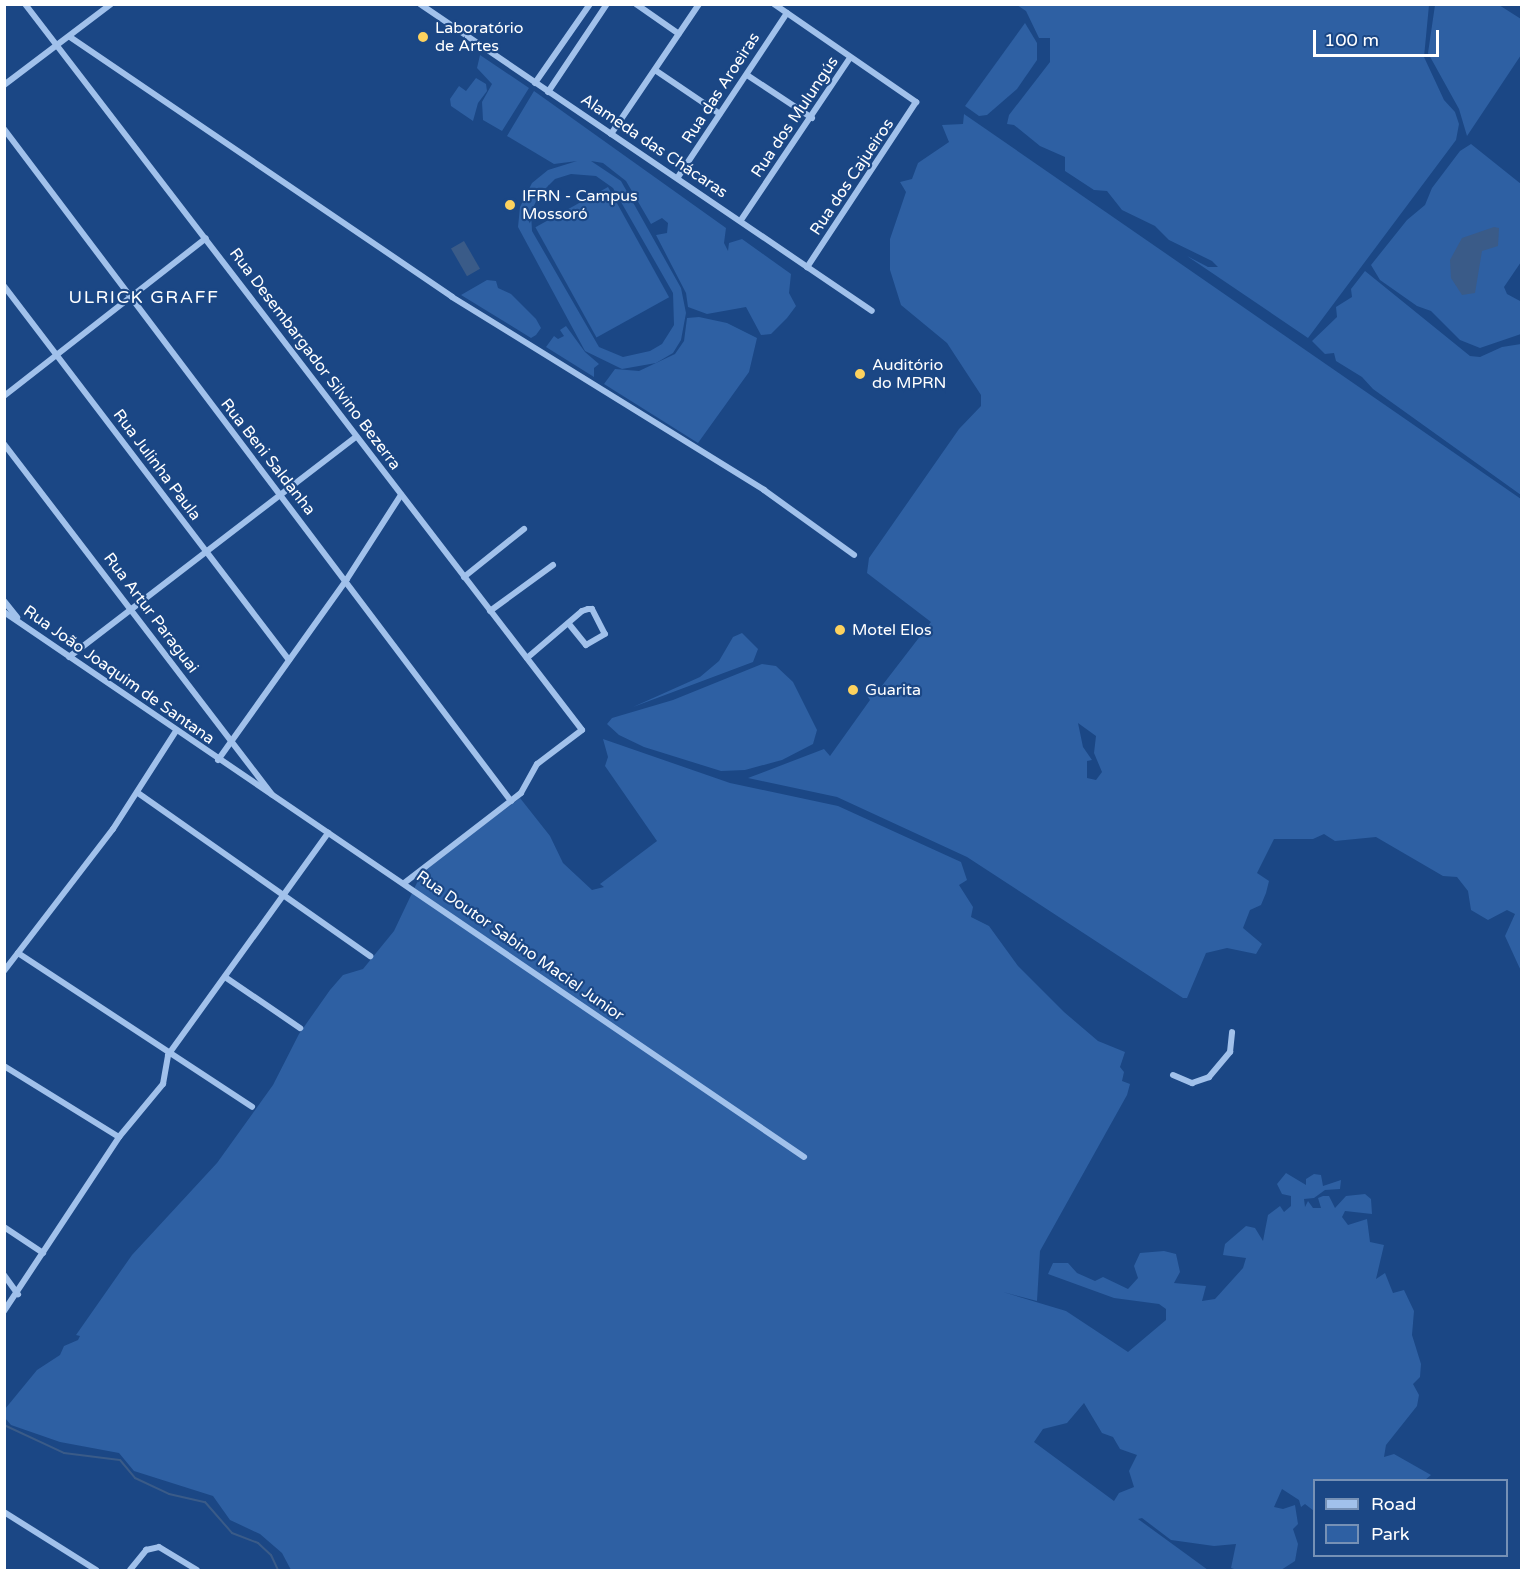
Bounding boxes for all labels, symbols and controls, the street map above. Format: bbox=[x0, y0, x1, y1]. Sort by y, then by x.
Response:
place label: Laboratório de Artes bbox=[435, 18, 524, 56]
scale bar bbox=[1316, 18, 1442, 56]
street label: Rua das Aroeiras bbox=[678, 29, 764, 147]
text: 100 m bbox=[1324, 29, 1379, 51]
marker: Laboratório de Artes bbox=[416, 30, 430, 44]
street label: Rua dos Mulungús bbox=[747, 53, 843, 181]
street label: Alameda das Chácaras bbox=[577, 90, 731, 202]
street label: Rua dos Cajueiros bbox=[806, 115, 898, 239]
place label: IFRN - Campus Mossoró bbox=[522, 186, 638, 224]
marker: IFRN - Campus Mossoró bbox=[503, 198, 517, 212]
street label: Rua Desembargador Silvino Bezerra bbox=[225, 244, 405, 474]
district label: ULRICK GRAFF bbox=[69, 286, 219, 308]
place label: Auditório do MPRN bbox=[872, 355, 946, 393]
marker: Auditório do MPRN bbox=[853, 367, 867, 381]
street label: Rua Beni Saldanha bbox=[217, 395, 319, 519]
street label: Rua Julinha Paula bbox=[109, 406, 205, 524]
street label: Rua Artur Paraguai bbox=[100, 549, 202, 677]
street label: Rua João Joaquim de Santana bbox=[20, 602, 218, 748]
place label: Motel Elos bbox=[852, 620, 932, 640]
marker: Motel Elos bbox=[833, 623, 847, 637]
place label: Guarita bbox=[865, 680, 921, 700]
marker: Guarita bbox=[846, 683, 860, 697]
street label: Rua Doutor Sabino Maciel Junior bbox=[413, 867, 627, 1025]
legend bbox=[1313, 1479, 1508, 1557]
text: Road bbox=[1371, 1493, 1416, 1515]
text: Park bbox=[1371, 1523, 1409, 1545]

